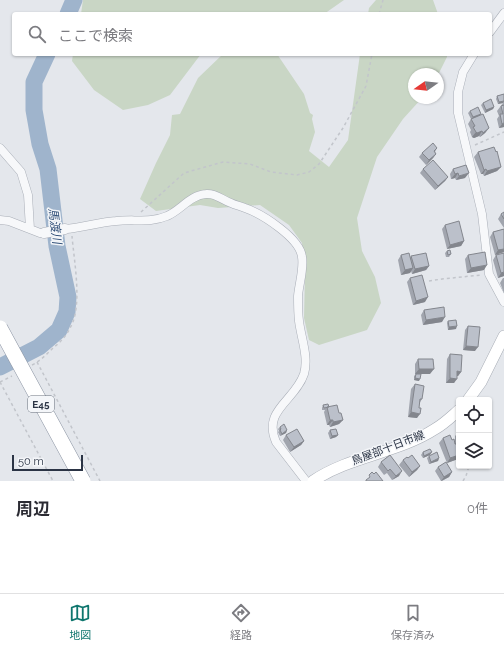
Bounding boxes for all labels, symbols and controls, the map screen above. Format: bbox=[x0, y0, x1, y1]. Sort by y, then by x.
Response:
search box bbox=[12, 12, 492, 56]
icon: search bbox=[26, 23, 48, 45]
text: ここで検索 bbox=[58, 27, 133, 45]
north arrow bbox=[408, 68, 444, 104]
water label: 馬渡川 bbox=[46, 207, 64, 247]
road number: E45 bbox=[28, 396, 54, 412]
map controls bbox=[456, 397, 492, 469]
button: locate bbox=[456, 397, 492, 433]
street label: 鳥屋部十日市線 bbox=[350, 428, 426, 468]
button: layers bbox=[456, 433, 492, 469]
scale bar bbox=[12, 453, 83, 472]
text: 50 m bbox=[18, 455, 44, 468]
text: 周辺 bbox=[16, 499, 50, 519]
text: 0件 bbox=[467, 501, 488, 516]
tab: 地図 bbox=[69, 602, 91, 642]
tab: 経路 bbox=[230, 602, 252, 642]
tab: 保存済み bbox=[391, 602, 435, 642]

